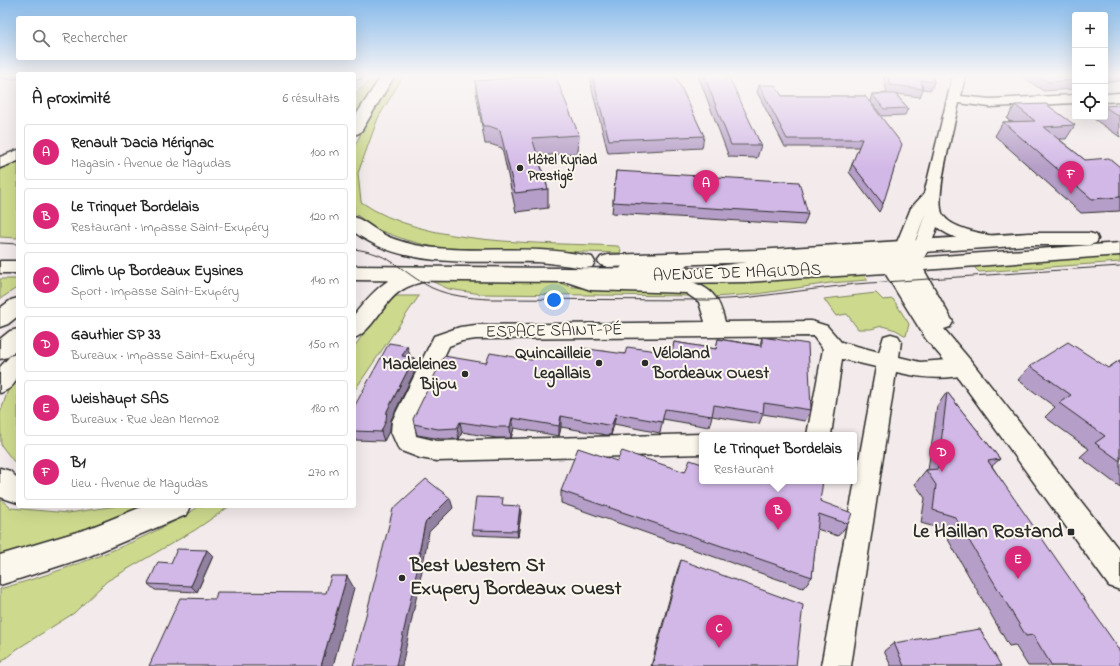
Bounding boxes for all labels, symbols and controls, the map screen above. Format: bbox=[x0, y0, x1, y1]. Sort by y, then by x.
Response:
map controls bbox=[1072, 12, 1108, 120]
button: + bbox=[1072, 12, 1108, 48]
search box bbox=[16, 16, 356, 60]
icon: search bbox=[30, 27, 52, 49]
text: Rechercher bbox=[62, 27, 127, 49]
button: − bbox=[1072, 48, 1108, 84]
button: locate bbox=[1072, 84, 1108, 120]
text: À proximité bbox=[32, 86, 110, 111]
text: 6 résultats bbox=[283, 89, 340, 108]
text: Renault Dacia Mérignac bbox=[71, 132, 214, 154]
text: A bbox=[42, 143, 50, 162]
text: 100 m bbox=[310, 143, 339, 162]
place label: Hôtel Kyriad Prestige bbox=[528, 150, 597, 189]
text: Magasin · Avenue de Magudas bbox=[71, 154, 231, 173]
pin: F bbox=[1058, 161, 1084, 194]
marker: Hôtel Kyriad Prestige bbox=[515, 163, 525, 173]
pin: A bbox=[693, 170, 719, 203]
text: Le Trinquet Bordelais bbox=[71, 196, 199, 218]
text: B bbox=[42, 207, 50, 226]
text: 120 m bbox=[309, 207, 339, 226]
text: Restaurant · Impasse Saint-Exupéry bbox=[71, 218, 269, 237]
street label: AVENUE DE MAGUDAS bbox=[652, 258, 822, 288]
text: Climb Up Bordeaux Eysines bbox=[71, 260, 243, 282]
text: C bbox=[42, 271, 50, 290]
text: 140 m bbox=[311, 271, 339, 290]
text: Sport · Impasse Saint-Exupéry bbox=[71, 282, 239, 301]
your location bbox=[544, 290, 564, 310]
street label: ESPACE SAINT-PÉ bbox=[486, 317, 622, 345]
text: Gauthier SP 33 bbox=[71, 324, 161, 346]
text: D bbox=[41, 335, 51, 354]
text: 150 m bbox=[308, 335, 339, 354]
place label: Quincailleie Legallais bbox=[515, 341, 592, 388]
place label: Véloland Bordeaux Ouest bbox=[652, 341, 770, 386]
text: Bureaux · Impasse Saint-Exupéry bbox=[71, 346, 255, 365]
place label: Madeleines Bijou bbox=[382, 352, 457, 397]
marker: Quincailleie Legallais bbox=[594, 358, 604, 368]
marker: Véloland Bordeaux Ouest bbox=[640, 358, 650, 368]
marker: Madeleines Bijou bbox=[460, 369, 470, 379]
text: Weishaupt SAS bbox=[71, 388, 169, 410]
text: E bbox=[42, 399, 50, 418]
text: 180 m bbox=[311, 399, 339, 418]
text: Bureaux · Rue Jean Mermoz bbox=[71, 410, 219, 429]
popup bbox=[699, 432, 857, 484]
text: Le Trinquet Bordelais bbox=[714, 438, 842, 460]
pin: D bbox=[929, 439, 955, 472]
text: B1 bbox=[71, 452, 86, 474]
text: Restaurant bbox=[714, 460, 774, 479]
text: F bbox=[42, 463, 50, 482]
text: 270 m bbox=[308, 463, 339, 482]
text: Lieu · Avenue de Magudas bbox=[71, 474, 208, 493]
pin: B bbox=[765, 497, 791, 530]
place label: Le Haillan Rostand bbox=[913, 518, 1064, 547]
marker: Le Haillan Rostand bbox=[1066, 527, 1076, 537]
pin: E bbox=[1005, 546, 1031, 579]
place label: Best Western St Exupery Bordeaux Ouest bbox=[409, 552, 622, 605]
marker: Best Western St Exupery Bordeaux Ouest bbox=[397, 573, 407, 583]
pin: C bbox=[706, 615, 732, 648]

